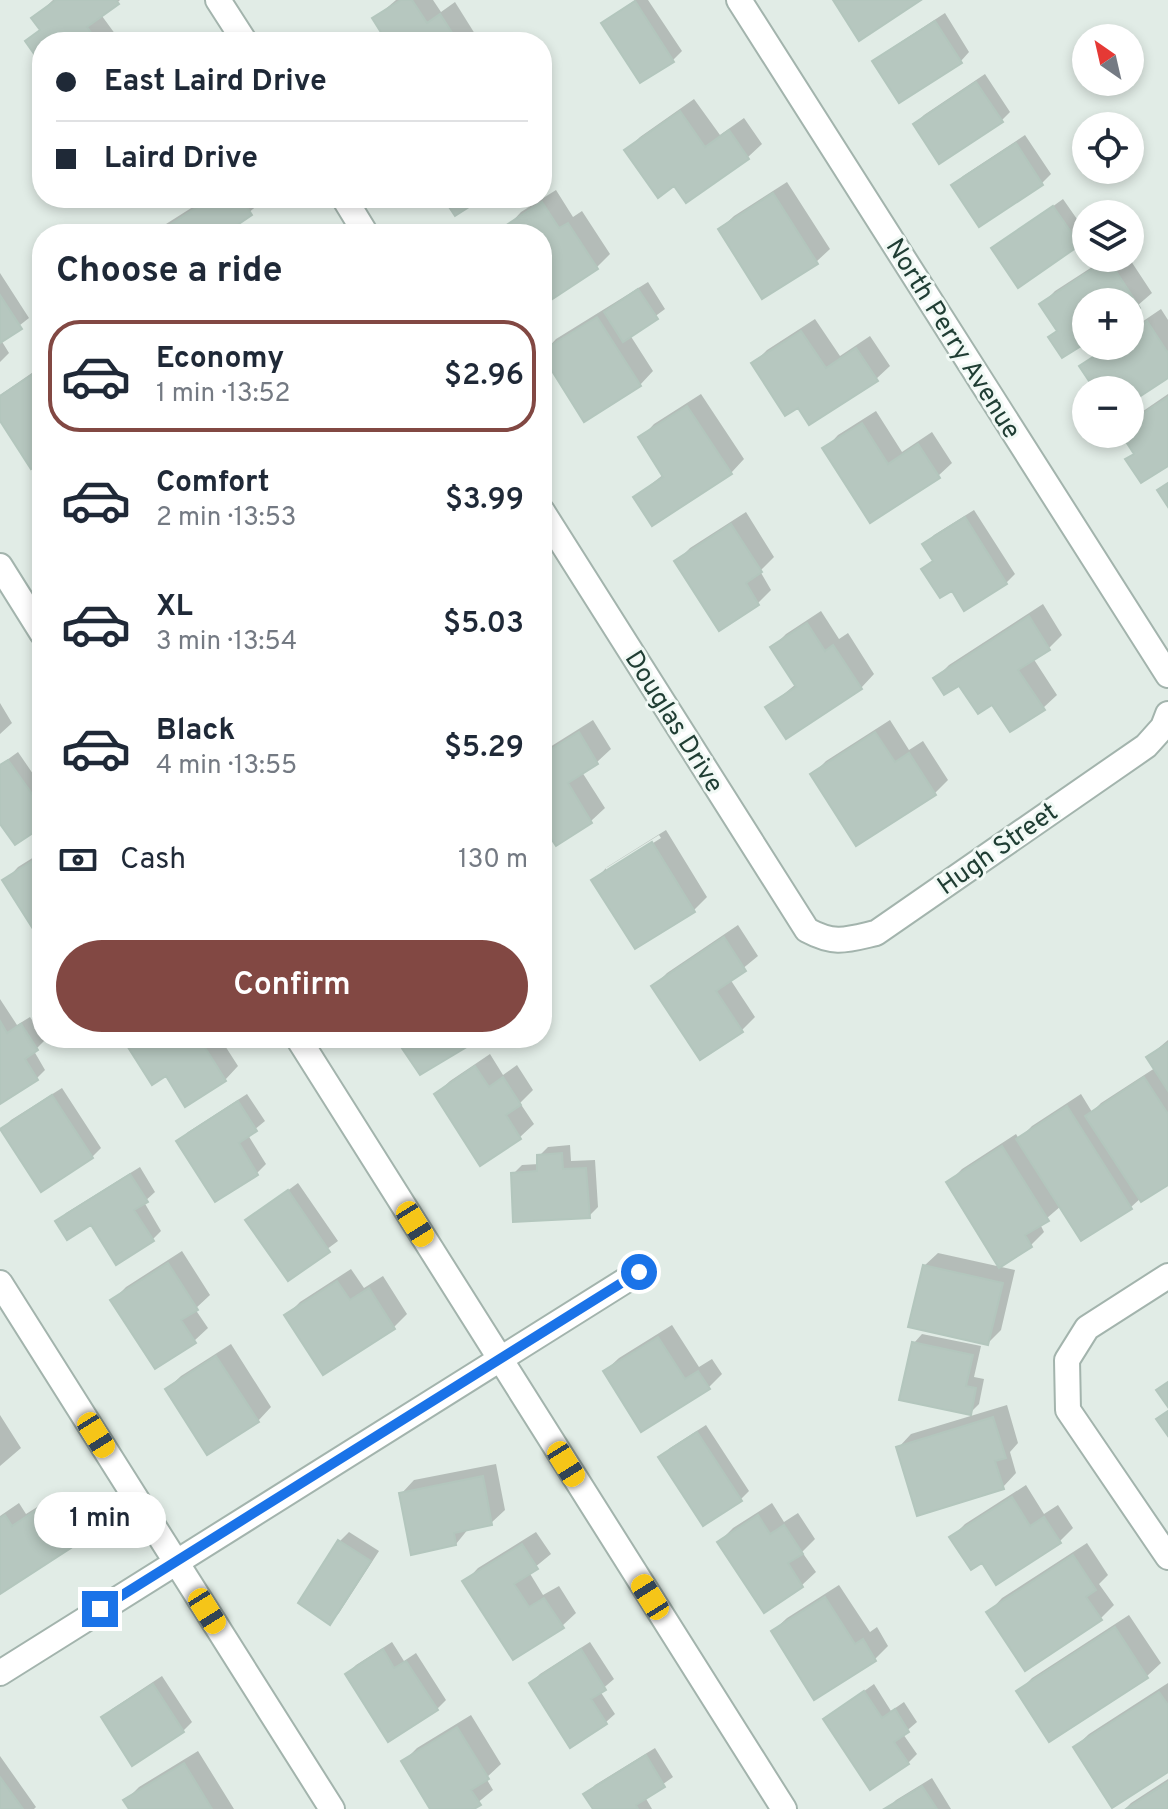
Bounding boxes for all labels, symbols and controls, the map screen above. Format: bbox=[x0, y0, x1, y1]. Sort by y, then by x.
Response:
north arrow bbox=[1072, 24, 1144, 96]
map controls bbox=[1072, 24, 1144, 448]
text: East Laird Drive bbox=[104, 64, 327, 101]
button: locate bbox=[1072, 112, 1144, 184]
text: Laird Drive bbox=[104, 141, 258, 178]
button: layers bbox=[1072, 200, 1144, 272]
street label: North Perry Avenue bbox=[877, 233, 1027, 446]
text: Choose a ride bbox=[56, 249, 282, 295]
button: + bbox=[1072, 288, 1144, 360]
icon: car bbox=[60, 340, 132, 412]
text: Economy bbox=[156, 341, 284, 378]
text: $2.96 bbox=[444, 358, 524, 395]
button: − bbox=[1072, 376, 1144, 448]
text: 1 min · 13:52 bbox=[156, 378, 290, 411]
icon: car bbox=[60, 464, 132, 536]
text: Comfort bbox=[156, 465, 269, 502]
text: $3.99 bbox=[445, 482, 524, 519]
text: 2 min · 13:53 bbox=[156, 502, 297, 535]
icon: car bbox=[60, 588, 132, 660]
text: XL bbox=[156, 589, 193, 626]
text: $5.03 bbox=[443, 606, 524, 643]
text: 3 min · 13:54 bbox=[156, 626, 297, 659]
street label: Douglas Drive bbox=[616, 645, 730, 800]
icon: car bbox=[60, 712, 132, 784]
text: Black bbox=[156, 713, 235, 750]
text: $5.29 bbox=[444, 730, 524, 767]
text: 4 min · 13:55 bbox=[156, 750, 297, 783]
street label: Hugh Street bbox=[932, 796, 1065, 904]
icon: cash bbox=[56, 838, 100, 882]
text: Cash bbox=[120, 842, 186, 879]
text: 130 m bbox=[458, 844, 528, 877]
button: Confirm bbox=[56, 940, 528, 1032]
car bbox=[392, 1197, 438, 1251]
route start bbox=[621, 1254, 657, 1290]
car bbox=[73, 1408, 119, 1462]
car bbox=[543, 1437, 589, 1491]
callout: 1 min bbox=[34, 1493, 166, 1549]
text: 1 min bbox=[69, 1503, 131, 1536]
car bbox=[627, 1570, 673, 1624]
car bbox=[184, 1584, 230, 1638]
route end bbox=[82, 1591, 118, 1627]

